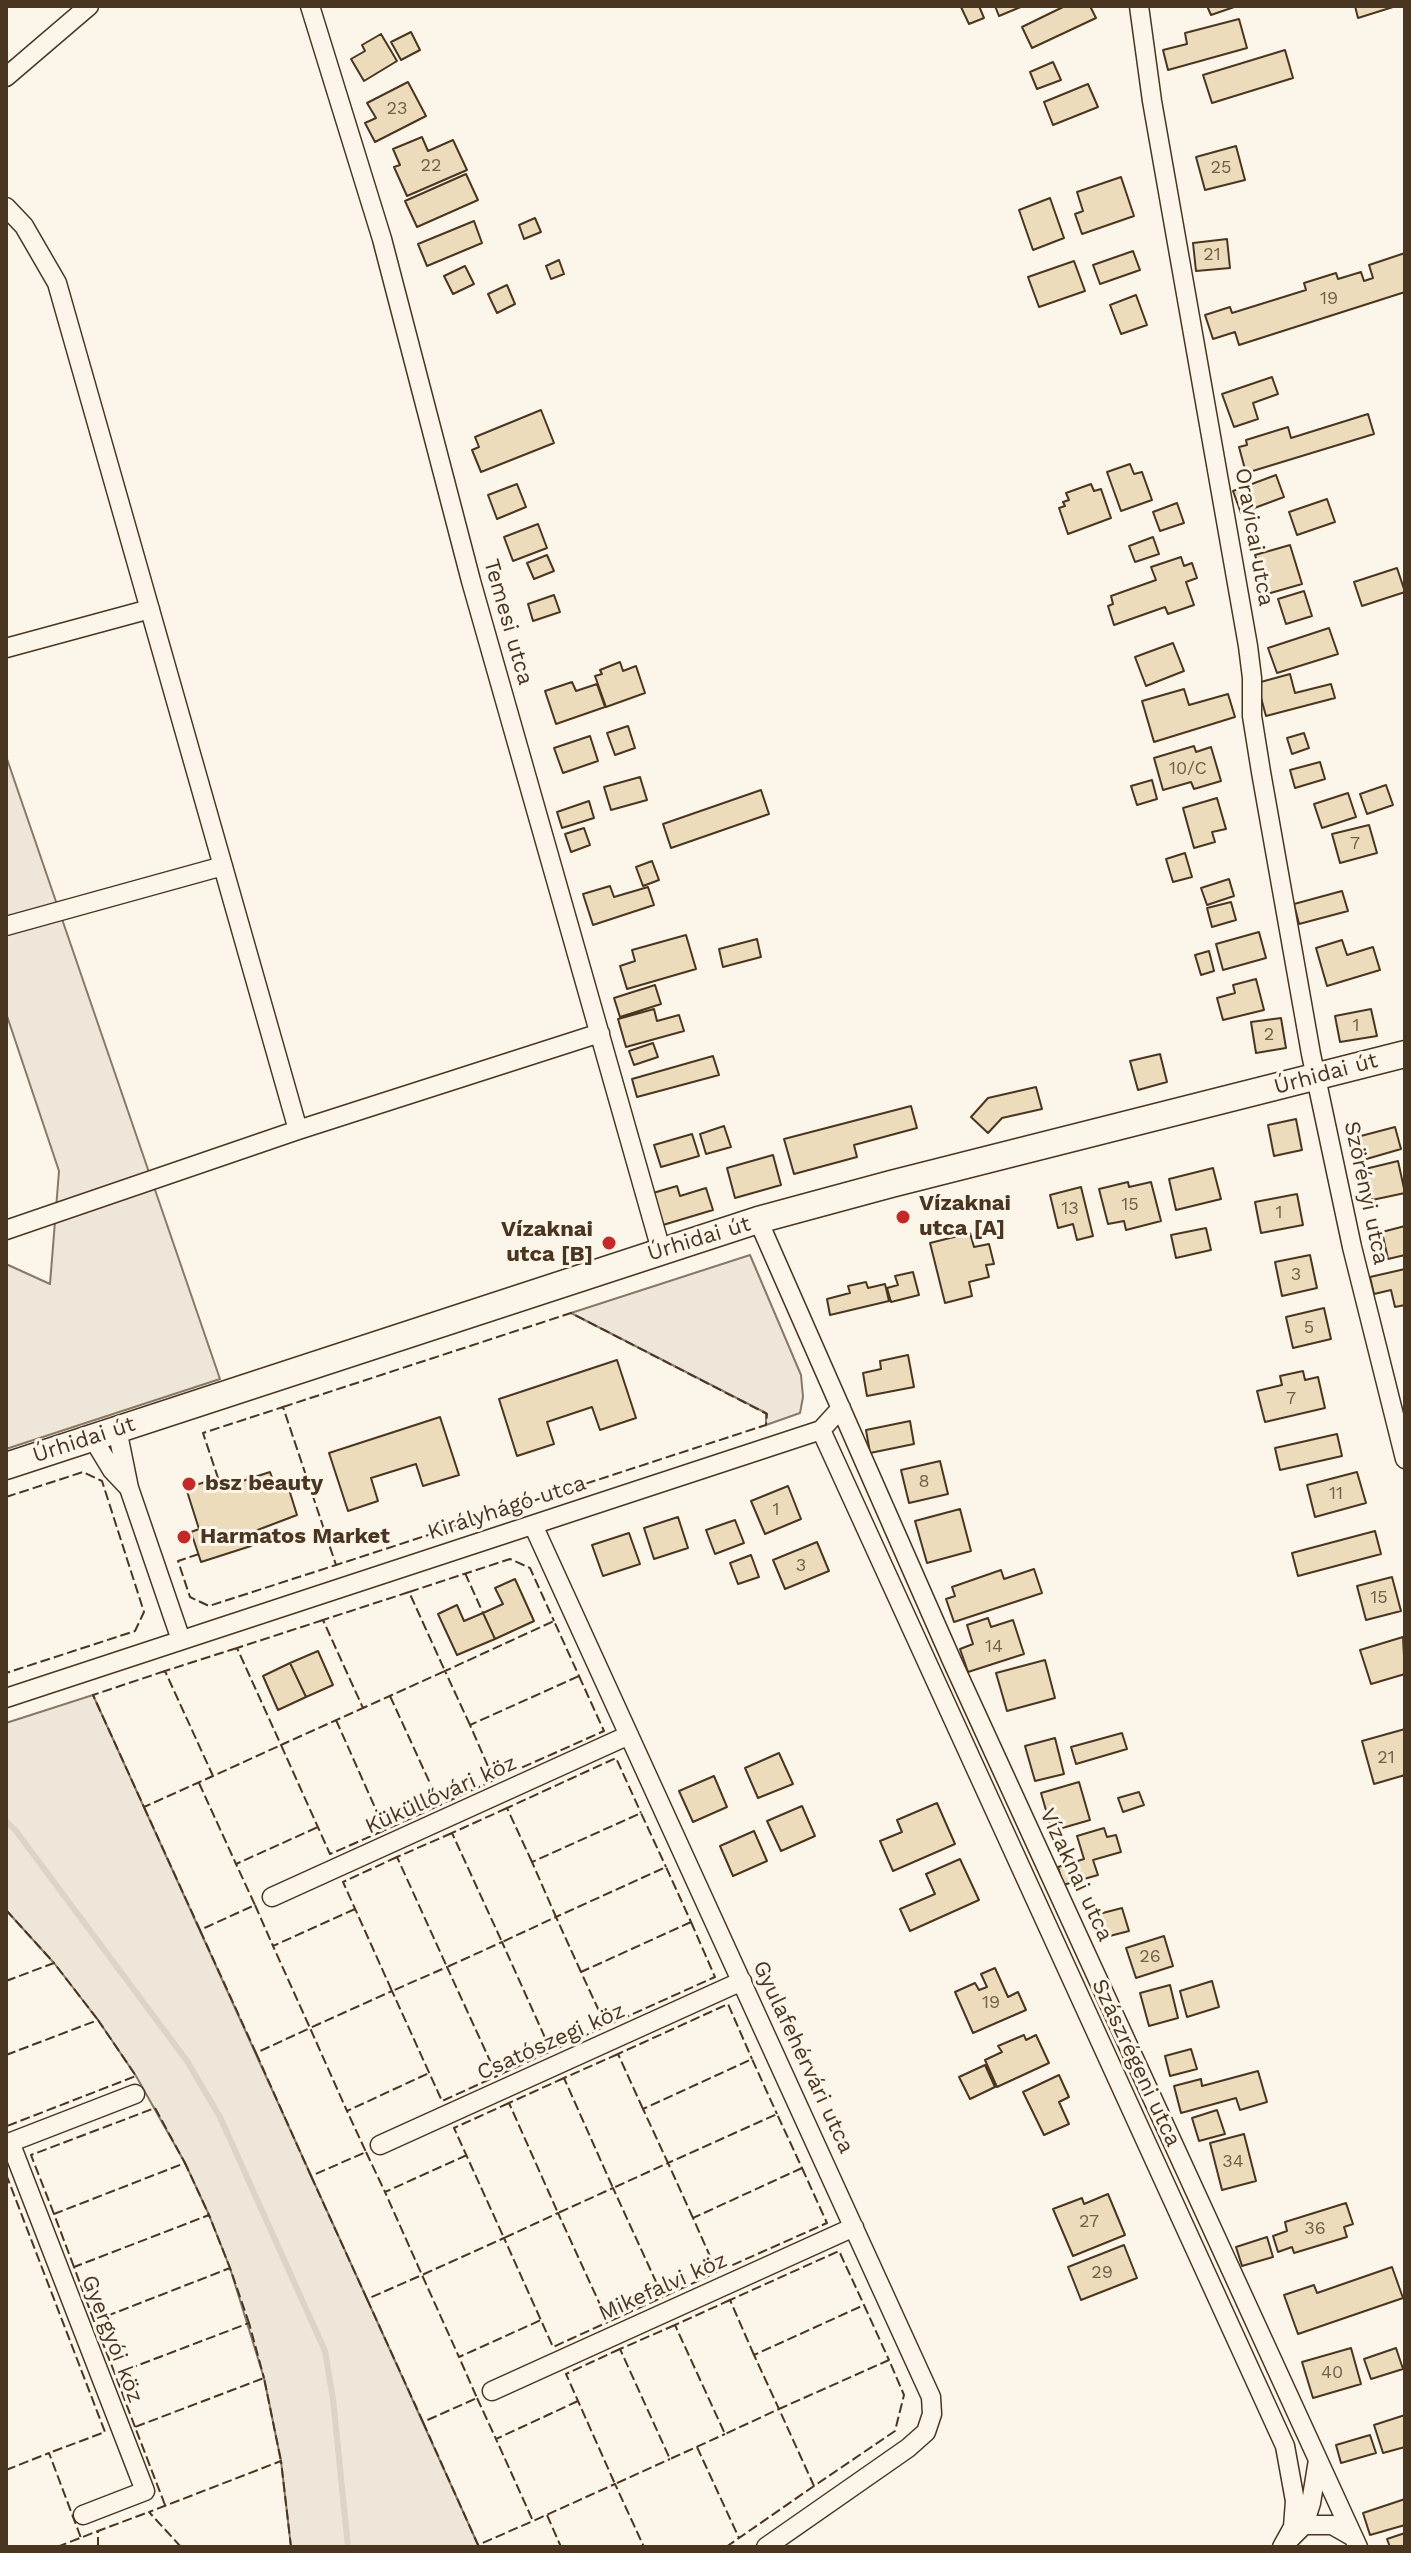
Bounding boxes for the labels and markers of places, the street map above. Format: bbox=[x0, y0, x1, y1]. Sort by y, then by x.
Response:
place label: Vízaknai utca [A] bbox=[919, 1191, 1011, 1242]
marker: Vízaknai utca [A] bbox=[894, 1208, 912, 1226]
place label: Vízaknai utca [B] bbox=[501, 1217, 593, 1268]
marker: Vízaknai utca [B] bbox=[600, 1234, 618, 1252]
place label: bsz beauty bbox=[205, 1471, 323, 1497]
marker: bsz beauty bbox=[180, 1475, 198, 1493]
place label: Harmatos Market bbox=[200, 1524, 390, 1550]
marker: Harmatos Market bbox=[175, 1528, 193, 1546]

